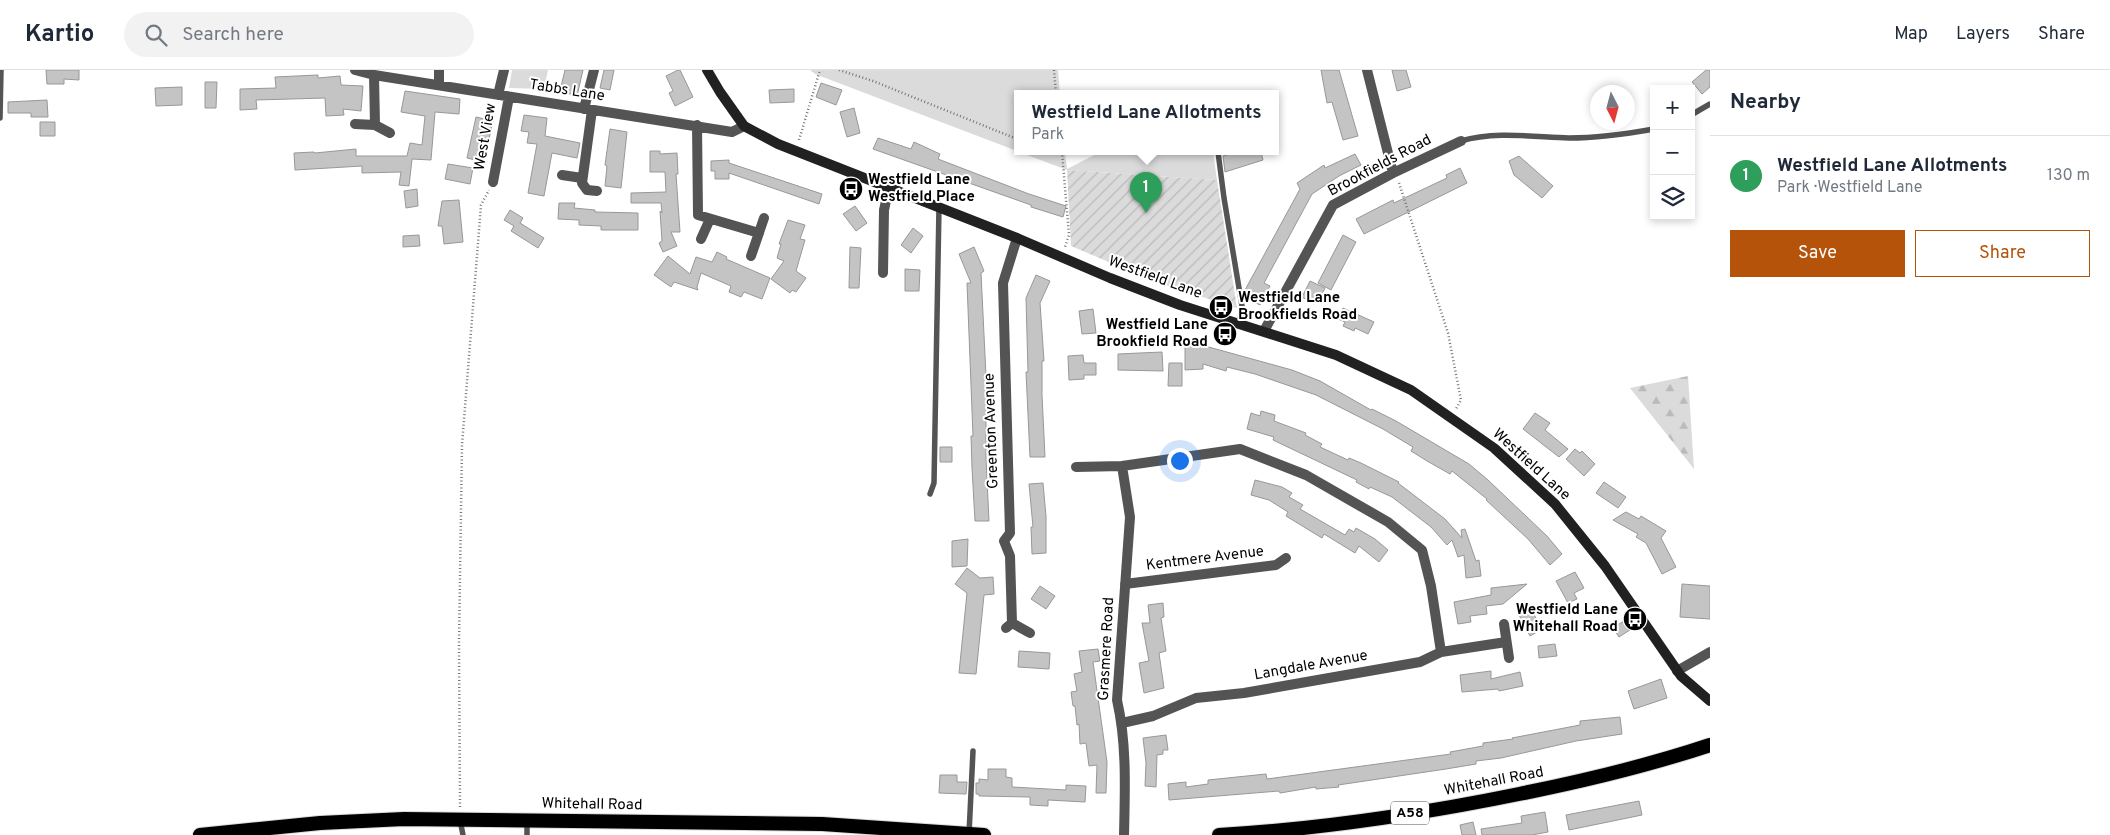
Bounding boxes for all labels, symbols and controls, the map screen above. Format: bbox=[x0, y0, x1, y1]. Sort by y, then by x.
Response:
search box bbox=[124, 12, 474, 57]
text: Kartio bbox=[25, 20, 94, 50]
icon: search bbox=[142, 21, 170, 49]
text: Search here bbox=[182, 23, 284, 47]
text: Map bbox=[1894, 23, 1928, 46]
text: Layers bbox=[1956, 23, 2010, 46]
text: Share bbox=[2038, 23, 2085, 46]
street label: Tabbs Lane bbox=[528, 76, 606, 106]
north arrow bbox=[1590, 85, 1635, 130]
map controls bbox=[1650, 85, 1695, 220]
button: + bbox=[1650, 85, 1695, 130]
text: Nearby bbox=[1730, 89, 1801, 116]
popup bbox=[1014, 90, 1279, 155]
text: Westfield Lane Allotments bbox=[1031, 101, 1262, 125]
street label: West View bbox=[471, 102, 501, 172]
text: Park bbox=[1031, 125, 1064, 145]
button: − bbox=[1650, 130, 1695, 175]
street label: Brookfields Road bbox=[1325, 131, 1435, 201]
text: Westfield Lane Allotments bbox=[1777, 154, 2007, 178]
text: 1 bbox=[1743, 166, 1749, 186]
text: 130 m bbox=[2047, 166, 2090, 186]
place label: Westfield Lane Westfield Place bbox=[868, 171, 975, 207]
pin: 1 bbox=[1130, 172, 1162, 213]
button: layers bbox=[1650, 175, 1695, 220]
bus stop icon: Westfield Lane Westfield Place bbox=[838, 176, 864, 202]
text: Park · Westfield Lane bbox=[1777, 178, 1922, 198]
button: Save bbox=[1730, 230, 1905, 277]
button: Share bbox=[1915, 230, 2090, 277]
street label: Westfield Lane bbox=[1105, 252, 1205, 304]
place label: Westfield Lane Brookfields Road bbox=[1238, 289, 1357, 325]
bus stop icon: Westfield Lane Brookfields Road bbox=[1208, 294, 1234, 320]
place label: Westfield Lane Brookfield Road bbox=[1096, 316, 1208, 352]
bus stop icon: Westfield Lane Brookfield Road bbox=[1212, 321, 1238, 347]
street label: Greenton Avenue bbox=[980, 373, 1004, 489]
street label: Westfield Lane bbox=[1488, 425, 1574, 505]
your location bbox=[1167, 448, 1193, 474]
street label: Kentmere Avenue bbox=[1145, 542, 1265, 576]
street label: Grasmere Road bbox=[1095, 597, 1119, 701]
place label: Westfield Lane Whitehall Road bbox=[1513, 601, 1618, 637]
bus stop icon: Westfield Lane Whitehall Road bbox=[1622, 606, 1648, 632]
street label: Langdale Avenue bbox=[1253, 647, 1369, 685]
street label: Whitehall Road bbox=[1443, 763, 1545, 801]
street label: Whitehall Road bbox=[541, 795, 643, 815]
road number: A58 bbox=[1391, 801, 1429, 824]

